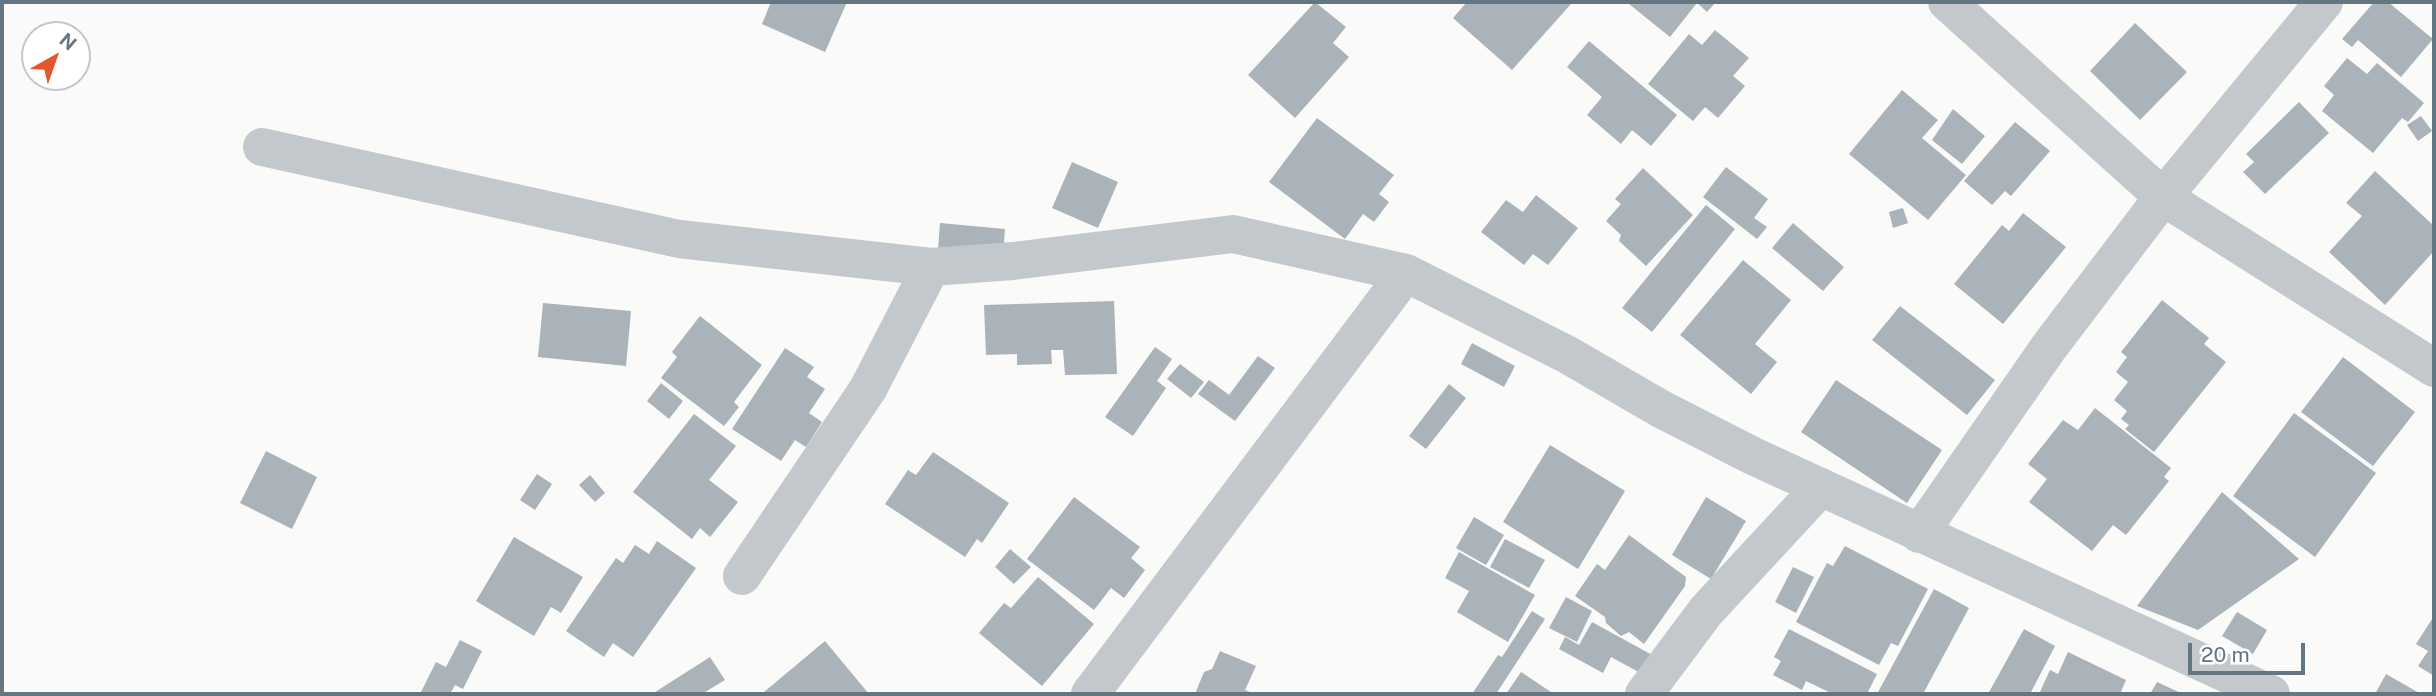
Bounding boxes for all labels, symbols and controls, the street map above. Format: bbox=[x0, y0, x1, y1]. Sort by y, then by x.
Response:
north arrow bbox=[21, 21, 91, 91]
text: N bbox=[55, 28, 81, 55]
scale bar bbox=[2191, 630, 2308, 674]
text: 20 m bbox=[2201, 642, 2250, 667]

